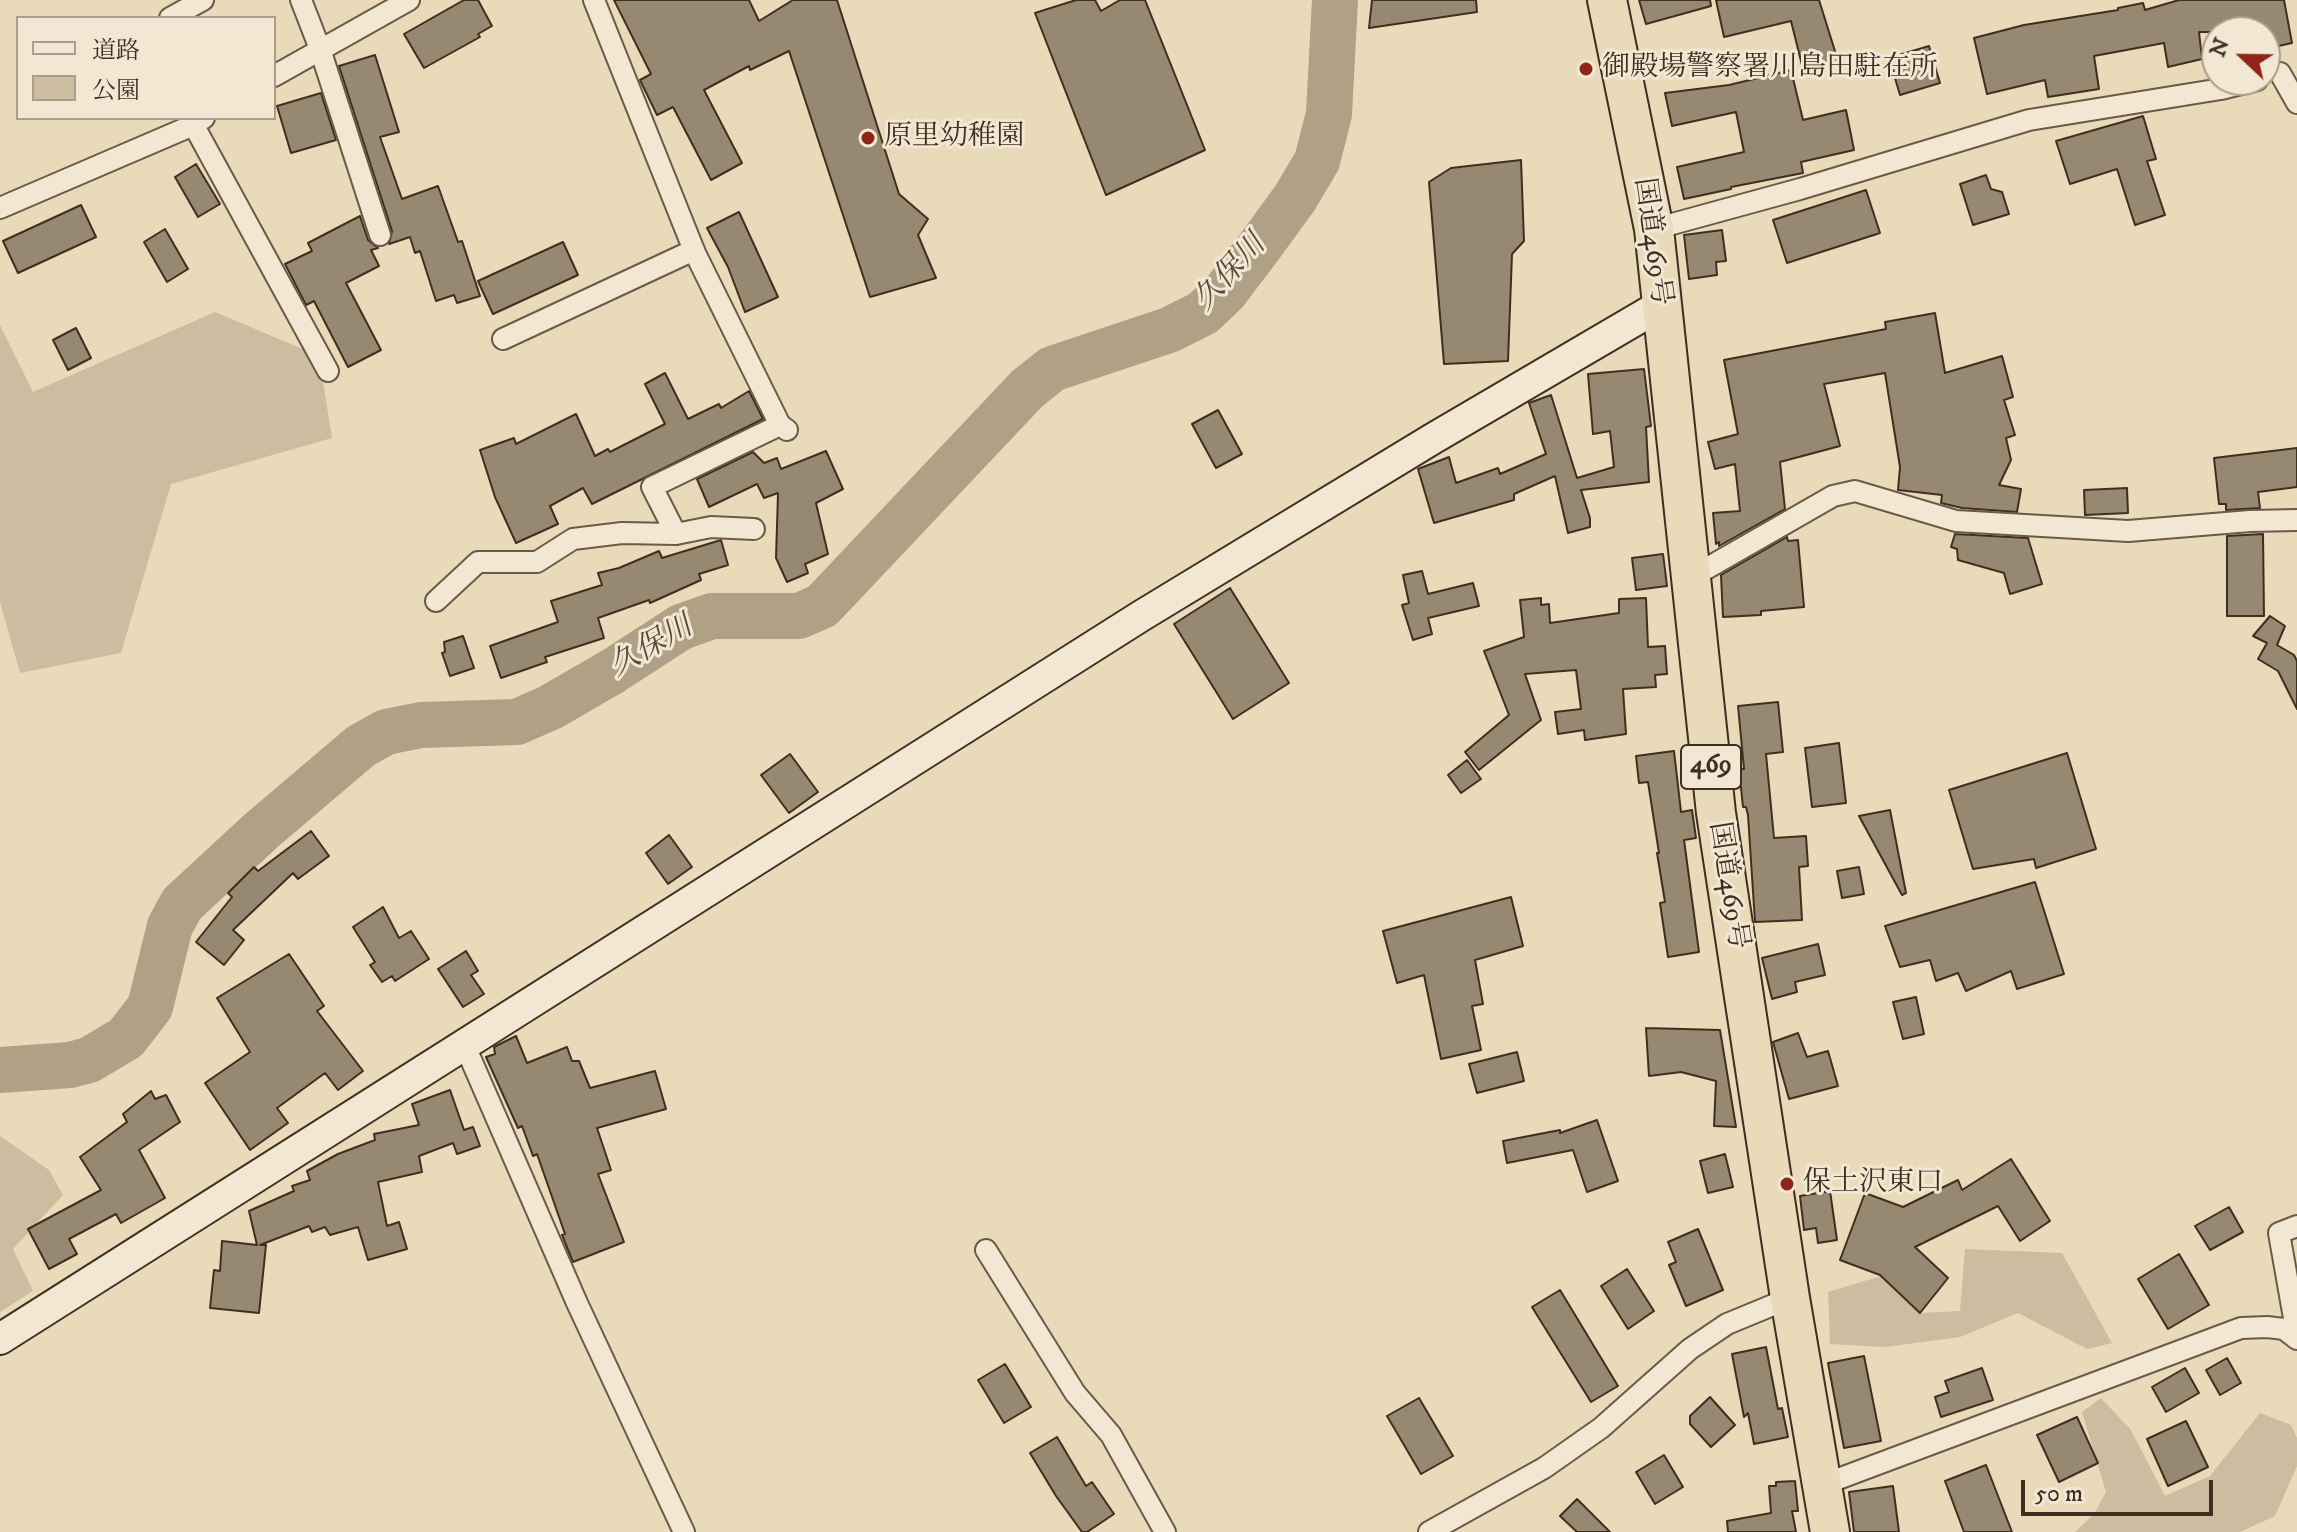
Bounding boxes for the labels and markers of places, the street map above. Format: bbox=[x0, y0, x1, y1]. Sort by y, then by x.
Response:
place label: 御殿場警察署川島田駐在所 bbox=[1602, 52, 1938, 86]
marker: 御殿場警察署川島田駐在所 bbox=[1577, 60, 1595, 78]
place label: 原里幼稚園 bbox=[884, 121, 1024, 155]
marker: 原里幼稚園 bbox=[859, 129, 877, 147]
place label: 保土沢東口 bbox=[1803, 1167, 1943, 1201]
marker: 保土沢東口 bbox=[1778, 1175, 1796, 1193]

